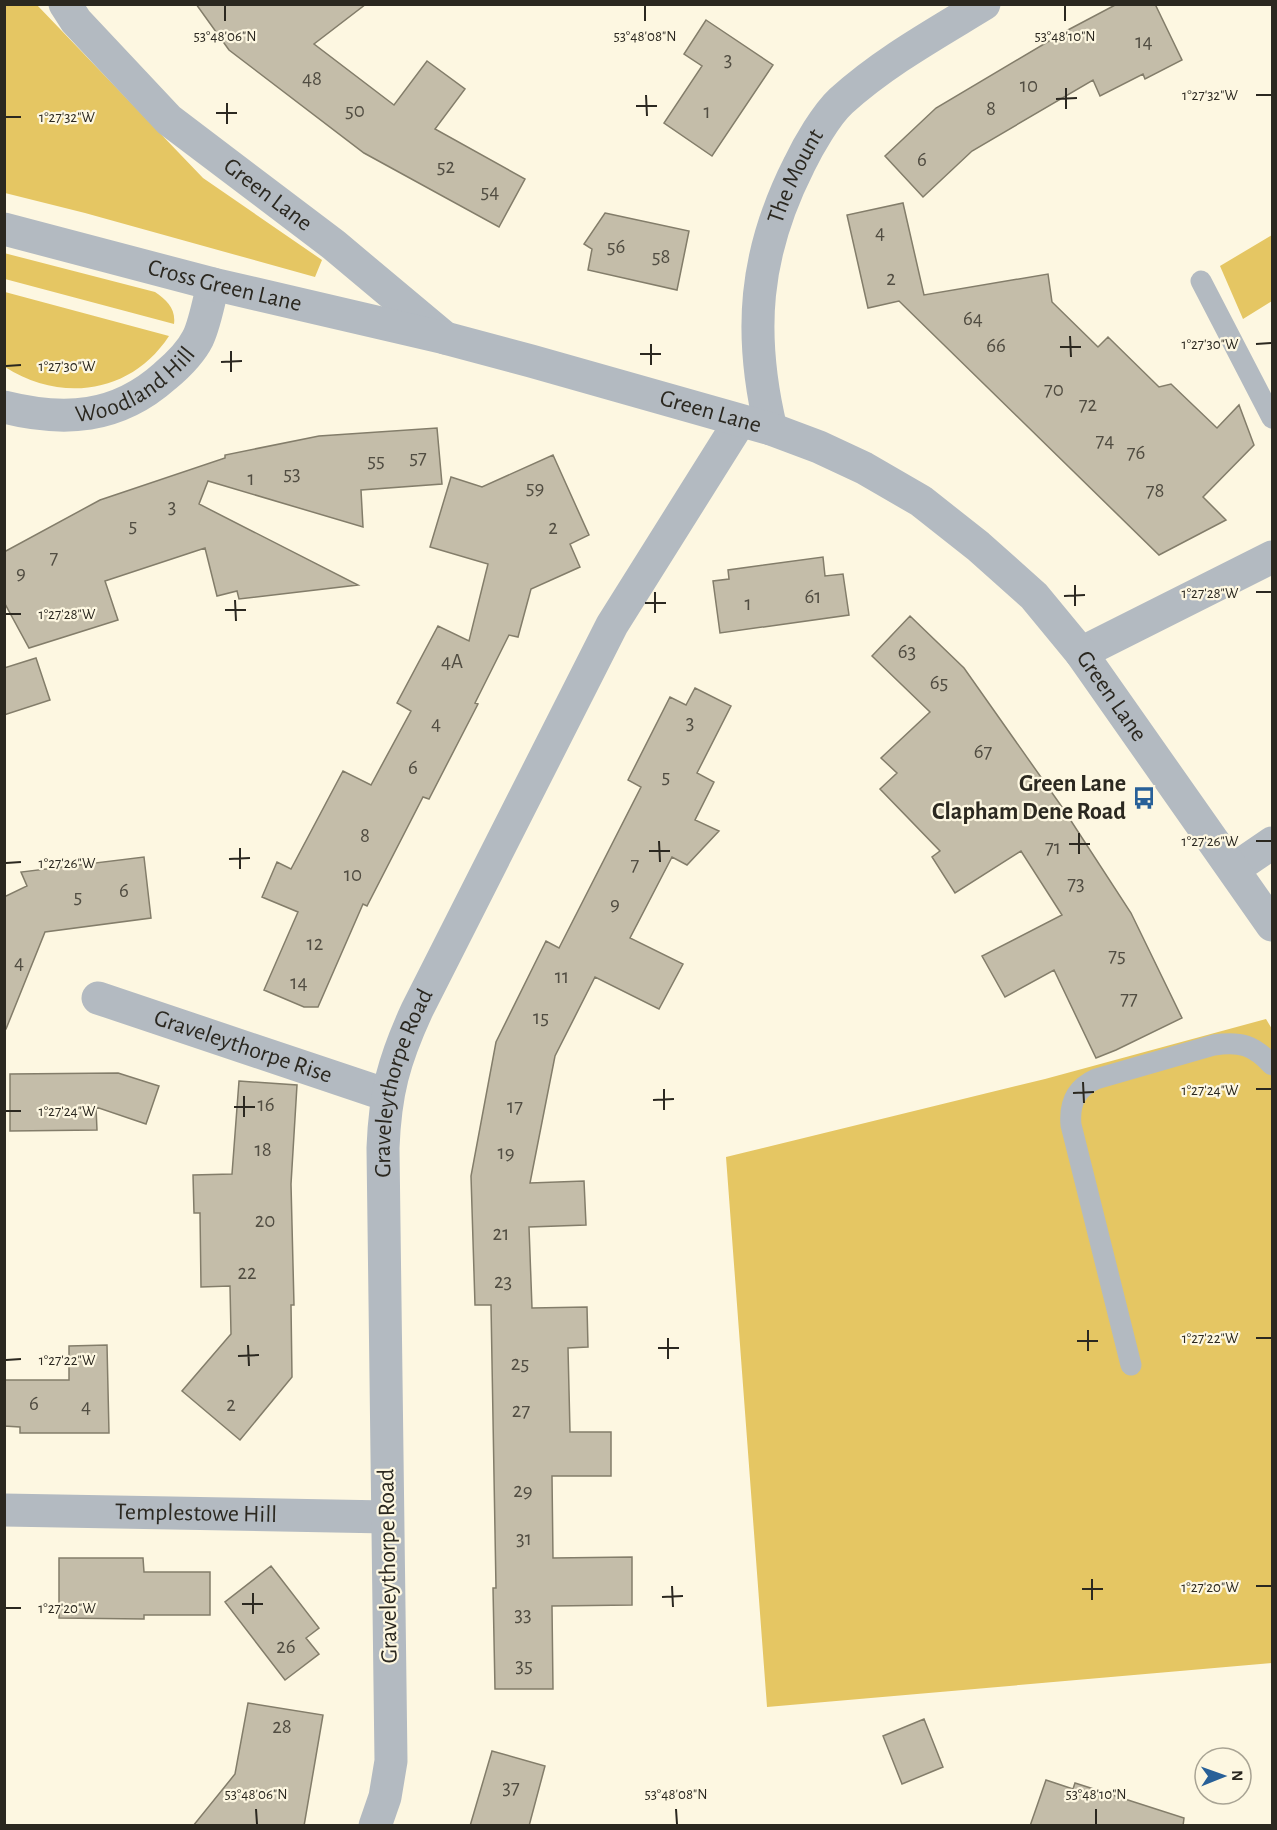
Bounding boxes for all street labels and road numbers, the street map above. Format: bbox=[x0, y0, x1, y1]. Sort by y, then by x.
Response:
street label: The Mount bbox=[763, 124, 828, 227]
street label: Green Lane bbox=[219, 154, 317, 236]
street label: Cross Green Lane bbox=[145, 255, 304, 316]
street label: Woodland Hill bbox=[74, 342, 200, 427]
street label: Green Lane bbox=[657, 386, 764, 438]
street label: Green Lane bbox=[1072, 647, 1151, 746]
street label: Graveleythorpe Road bbox=[371, 985, 438, 1178]
street label: Graveleythorpe Rise bbox=[151, 1006, 335, 1088]
street label: Graveleythorpe Road bbox=[374, 1468, 402, 1664]
street label: Templestowe Hill bbox=[115, 1500, 277, 1527]

